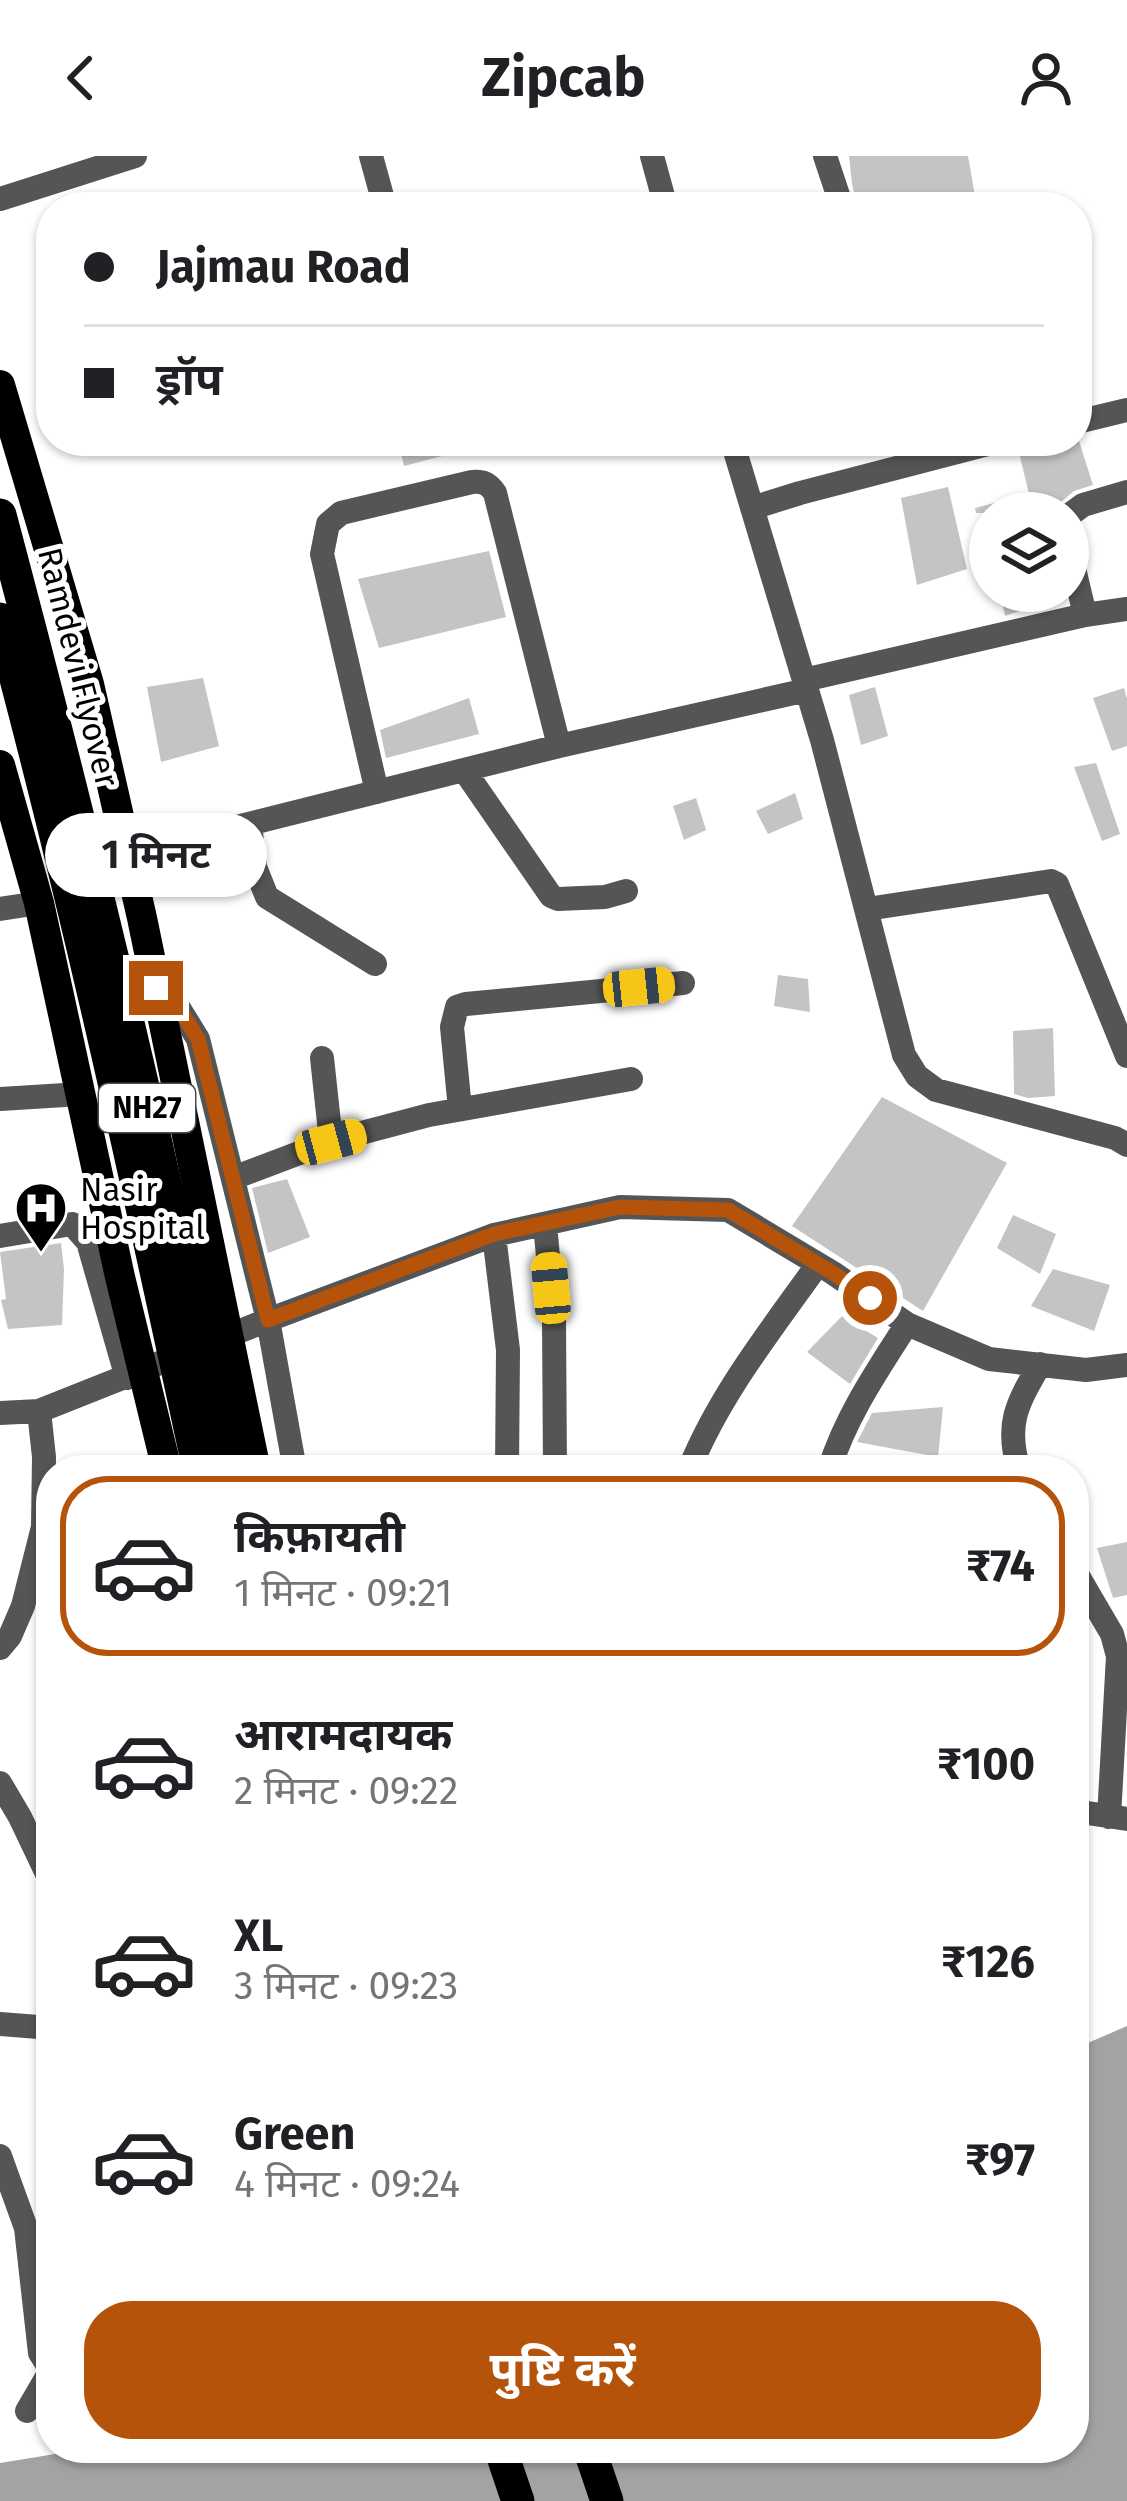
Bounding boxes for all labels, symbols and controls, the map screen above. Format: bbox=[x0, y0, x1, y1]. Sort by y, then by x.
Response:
icon: back bbox=[48, 45, 114, 111]
icon: person bbox=[1013, 45, 1079, 111]
text: Zipcab bbox=[482, 46, 646, 110]
text: Jajmau Road bbox=[156, 240, 411, 294]
text: ड्रॉप bbox=[156, 353, 223, 407]
map controls bbox=[969, 492, 1089, 612]
button: layers bbox=[969, 492, 1089, 612]
street label: Ramdevi Flyover bbox=[29, 544, 127, 791]
callout: 1 मिनट bbox=[45, 814, 267, 898]
text: 1 मिनट bbox=[101, 832, 211, 878]
route end bbox=[129, 961, 183, 1015]
car bbox=[601, 965, 677, 1009]
road number: NH27 bbox=[99, 1084, 195, 1132]
car bbox=[292, 1115, 370, 1169]
place label: Nasir Hospital bbox=[80, 1170, 205, 1248]
hospital icon: Nasir Hospital bbox=[13, 1180, 69, 1254]
car bbox=[530, 1251, 572, 1325]
route start bbox=[843, 1271, 897, 1325]
text: किफ़ायती bbox=[234, 1510, 405, 1564]
icon: car bbox=[90, 1512, 198, 1620]
text: ₹74 bbox=[966, 1539, 1035, 1593]
text: 1 मिनट · 09:21 bbox=[234, 1570, 452, 1616]
text: आरामदायक bbox=[234, 1708, 452, 1762]
icon: car bbox=[90, 1710, 198, 1818]
text: ₹100 bbox=[937, 1737, 1035, 1791]
text: 2 मिनट · 09:22 bbox=[234, 1768, 458, 1814]
icon: car bbox=[90, 1908, 198, 2016]
text: XL bbox=[234, 1909, 283, 1963]
text: ₹126 bbox=[941, 1935, 1035, 1989]
text: 3 मिनट · 09:23 bbox=[234, 1963, 458, 2009]
icon: car bbox=[90, 2106, 198, 2214]
text: Green bbox=[234, 2107, 355, 2161]
text: ₹97 bbox=[965, 2133, 1035, 2187]
text: 4 मिनट · 09:24 bbox=[234, 2161, 460, 2207]
button: पुष्टि करें bbox=[84, 2301, 1041, 2439]

